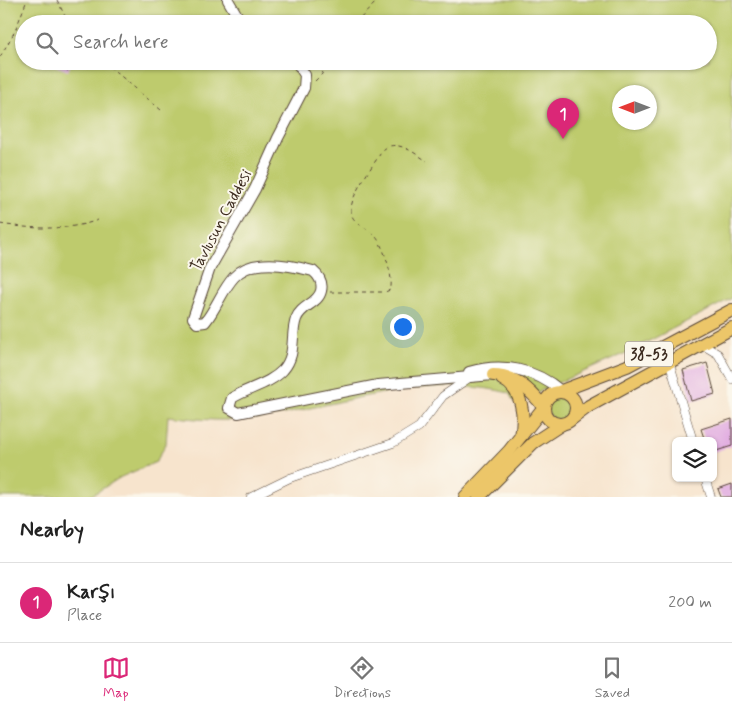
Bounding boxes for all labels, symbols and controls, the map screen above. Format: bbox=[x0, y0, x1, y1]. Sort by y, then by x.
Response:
search box bbox=[15, 15, 717, 70]
icon: search bbox=[33, 29, 61, 57]
text: Search here bbox=[73, 30, 169, 55]
north arrow bbox=[612, 85, 657, 130]
pin: 1 bbox=[547, 98, 579, 139]
street label: Tavlusun Caddesi bbox=[186, 166, 257, 275]
your location bbox=[390, 314, 416, 340]
road number: 38-53 bbox=[625, 342, 673, 366]
map controls bbox=[672, 437, 717, 482]
button: layers bbox=[672, 437, 717, 482]
text: Nearby bbox=[20, 516, 84, 544]
text: Karşı bbox=[67, 580, 115, 605]
text: 1 bbox=[32, 592, 40, 613]
text: 200 m bbox=[668, 592, 712, 613]
text: Place bbox=[67, 605, 102, 626]
tab: Map bbox=[102, 654, 130, 702]
tab: Directions bbox=[334, 654, 391, 702]
tab: Saved bbox=[595, 654, 630, 702]

